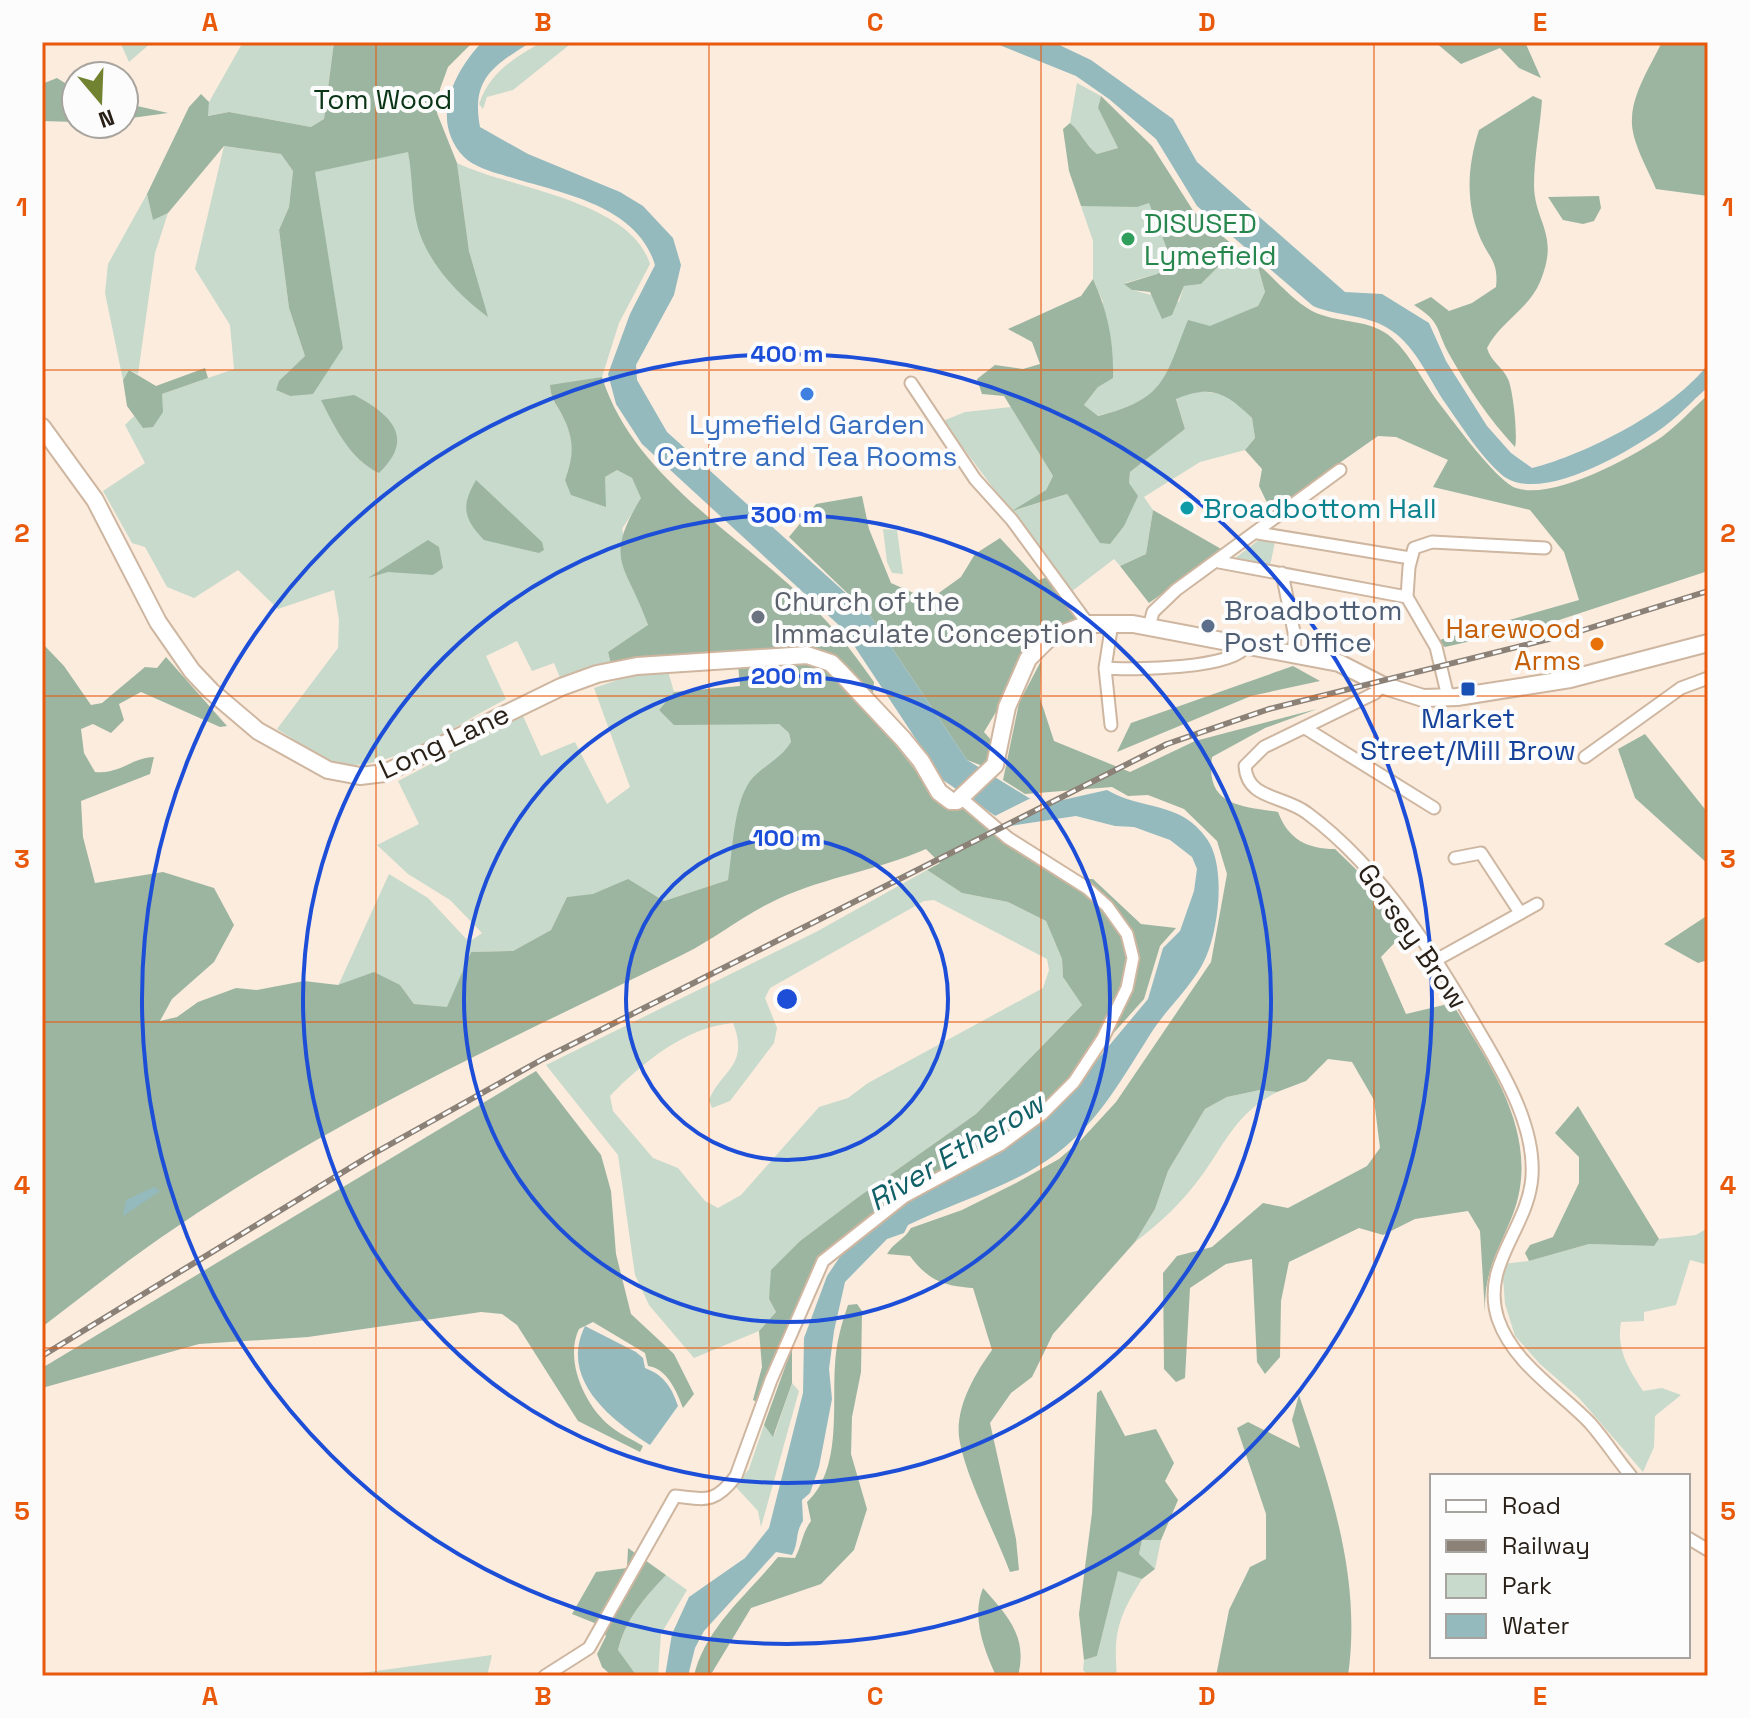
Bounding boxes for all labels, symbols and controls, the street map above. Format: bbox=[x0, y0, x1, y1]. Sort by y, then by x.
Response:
text: A bbox=[202, 5, 219, 39]
text: B bbox=[534, 5, 552, 39]
text: C bbox=[867, 5, 883, 39]
text: D bbox=[1198, 5, 1216, 39]
text: E bbox=[1533, 5, 1547, 39]
north arrow bbox=[60, 60, 140, 140]
park label: Tom Wood bbox=[314, 81, 452, 117]
text: N bbox=[95, 103, 118, 135]
text: 1 bbox=[16, 190, 28, 224]
text: 1 bbox=[1722, 190, 1734, 224]
place label: DISUSED Lymefield bbox=[1144, 205, 1276, 273]
marker: DISUSED Lymefield bbox=[1119, 230, 1137, 248]
text: 400 m bbox=[751, 338, 823, 369]
marker: Lymefield Garden Centre and Tea Rooms bbox=[798, 385, 816, 403]
place label: Lymefield Garden Centre and Tea Rooms bbox=[657, 406, 957, 474]
place label: Broadbottom Hall bbox=[1203, 490, 1437, 526]
text: 300 m bbox=[751, 499, 823, 530]
marker: Broadbottom Hall bbox=[1178, 499, 1196, 517]
text: 2 bbox=[14, 516, 30, 550]
text: 2 bbox=[1720, 516, 1736, 550]
place label: Church of the Immaculate Conception bbox=[774, 583, 1094, 651]
place label: Broadbottom Post Office bbox=[1224, 592, 1402, 660]
marker: Church of the Immaculate Conception bbox=[749, 608, 767, 626]
place label: Harewood Arms bbox=[1445, 610, 1581, 678]
marker: Broadbottom Post Office bbox=[1199, 617, 1217, 635]
marker: Harewood Arms bbox=[1588, 635, 1606, 653]
text: 200 m bbox=[751, 660, 823, 691]
marker: Market Street/Mill Brow bbox=[1459, 680, 1477, 698]
street label: Long Lane bbox=[373, 695, 515, 787]
place label: Market Street/Mill Brow bbox=[1360, 700, 1576, 768]
text: 100 m bbox=[753, 822, 821, 853]
text: 3 bbox=[14, 842, 30, 876]
text: 3 bbox=[1720, 842, 1736, 876]
street label: Gorsey Brow bbox=[1350, 856, 1476, 1016]
centre of rings bbox=[773, 985, 801, 1013]
water label: River Etherow bbox=[861, 1082, 1053, 1219]
text: 4 bbox=[14, 1168, 30, 1202]
text: 4 bbox=[1720, 1168, 1736, 1202]
legend bbox=[1430, 1474, 1690, 1658]
text: Road bbox=[1502, 1490, 1561, 1521]
text: 5 bbox=[14, 1494, 30, 1528]
text: 5 bbox=[1720, 1494, 1736, 1528]
text: Railway bbox=[1502, 1530, 1590, 1561]
text: Park bbox=[1502, 1570, 1552, 1601]
text: Water bbox=[1502, 1610, 1570, 1641]
text: A bbox=[202, 1679, 219, 1713]
text: B bbox=[534, 1679, 552, 1713]
text: C bbox=[867, 1679, 883, 1713]
text: D bbox=[1198, 1679, 1216, 1713]
text: E bbox=[1533, 1679, 1547, 1713]

